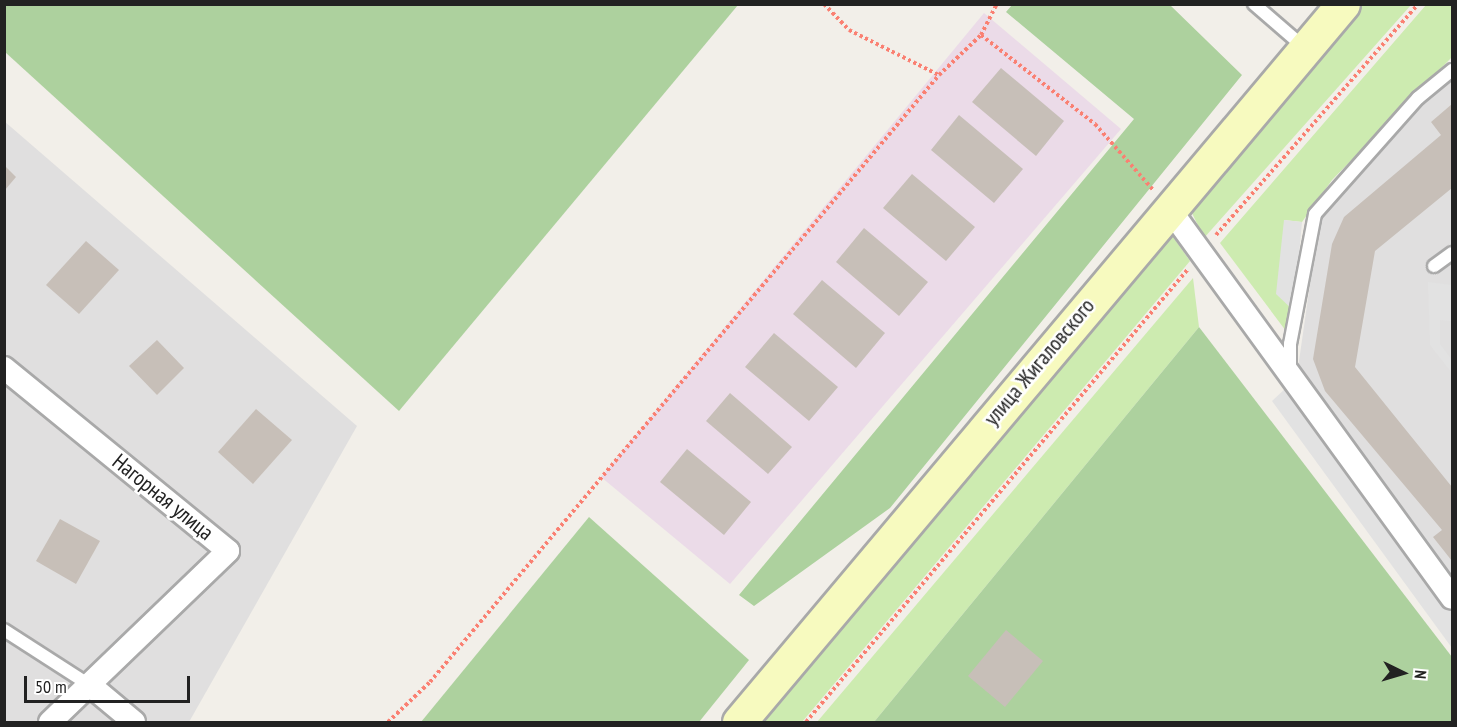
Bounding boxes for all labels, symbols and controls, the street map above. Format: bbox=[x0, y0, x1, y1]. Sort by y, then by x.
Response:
street label: улица Жигаловского bbox=[978, 293, 1100, 431]
street label: Нагорная улица bbox=[107, 448, 219, 546]
north arrow bbox=[1373, 643, 1433, 703]
scale bar bbox=[27, 664, 194, 702]
text: N bbox=[1411, 669, 1431, 680]
text: 50 m bbox=[35, 675, 67, 698]

